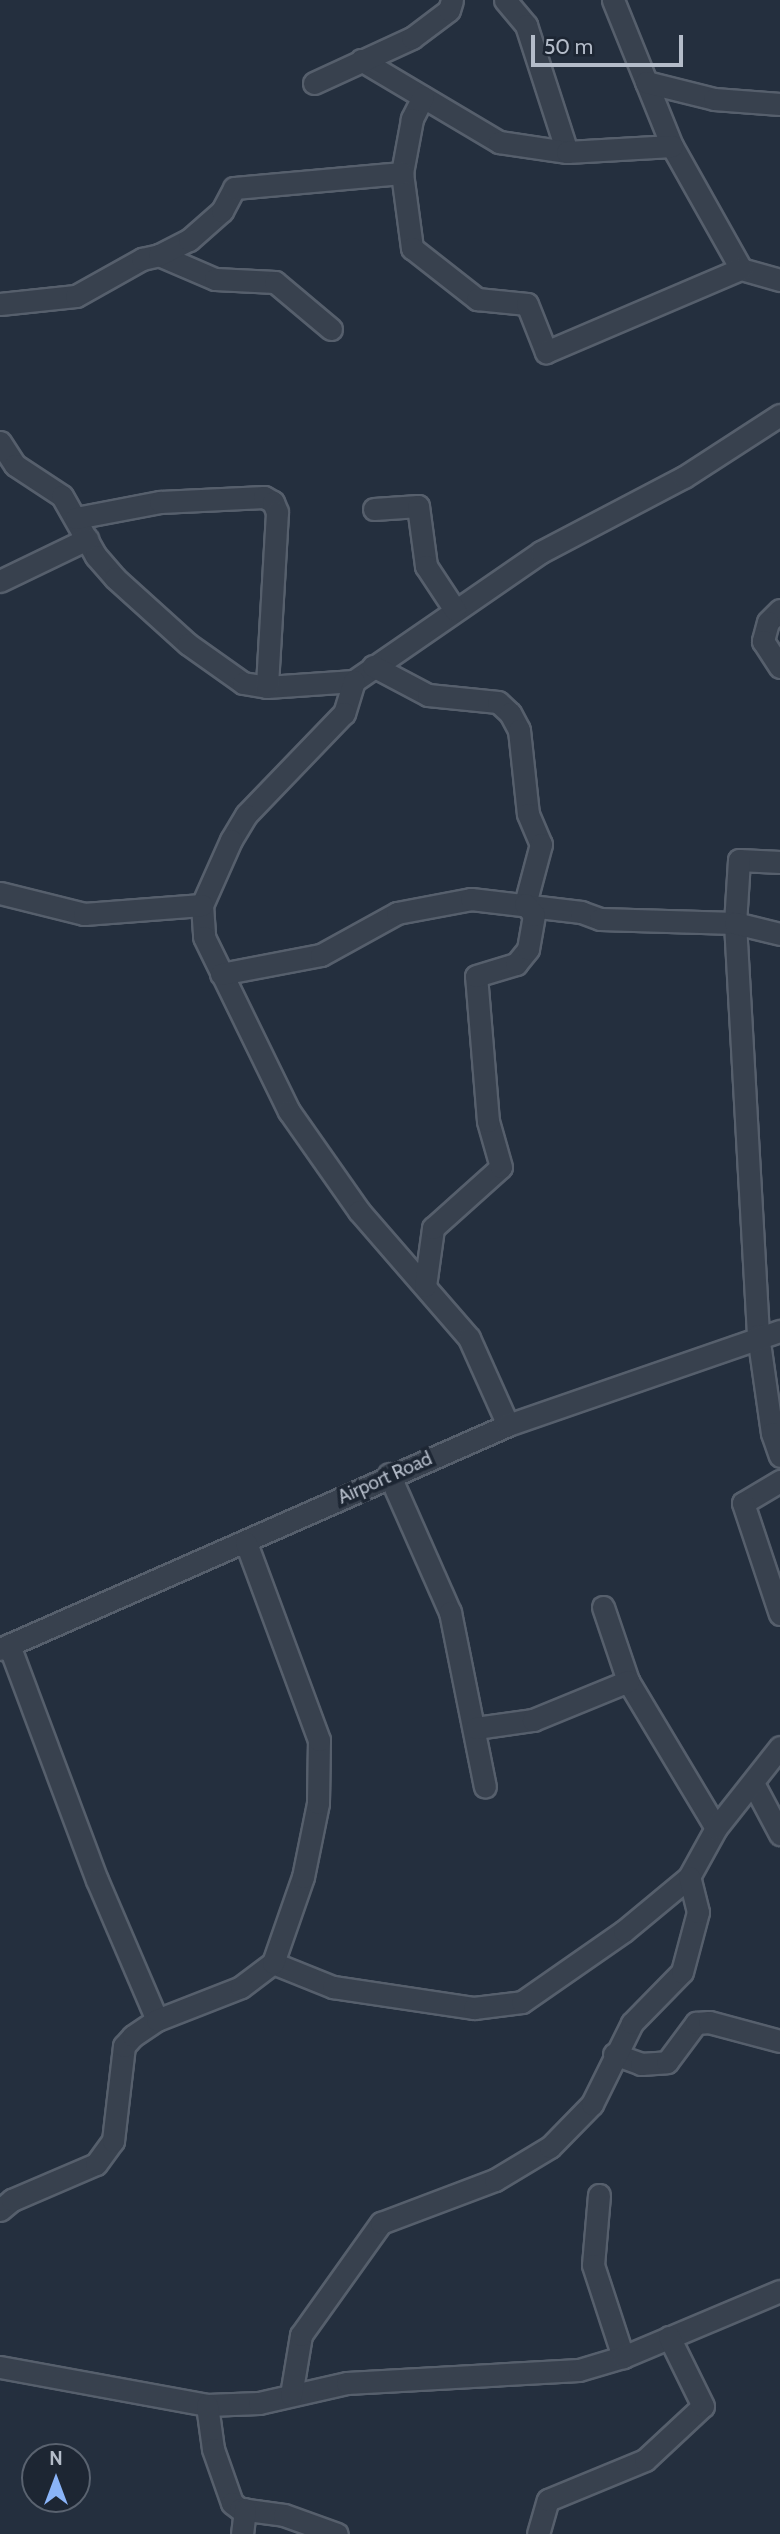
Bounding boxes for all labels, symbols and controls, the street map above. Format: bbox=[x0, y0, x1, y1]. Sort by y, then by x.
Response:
scale bar bbox=[535, 21, 687, 65]
text: 50 m bbox=[544, 34, 593, 59]
street label: Airport Road bbox=[334, 1447, 436, 1509]
north arrow bbox=[21, 2443, 91, 2513]
text: N bbox=[49, 2447, 63, 2470]

